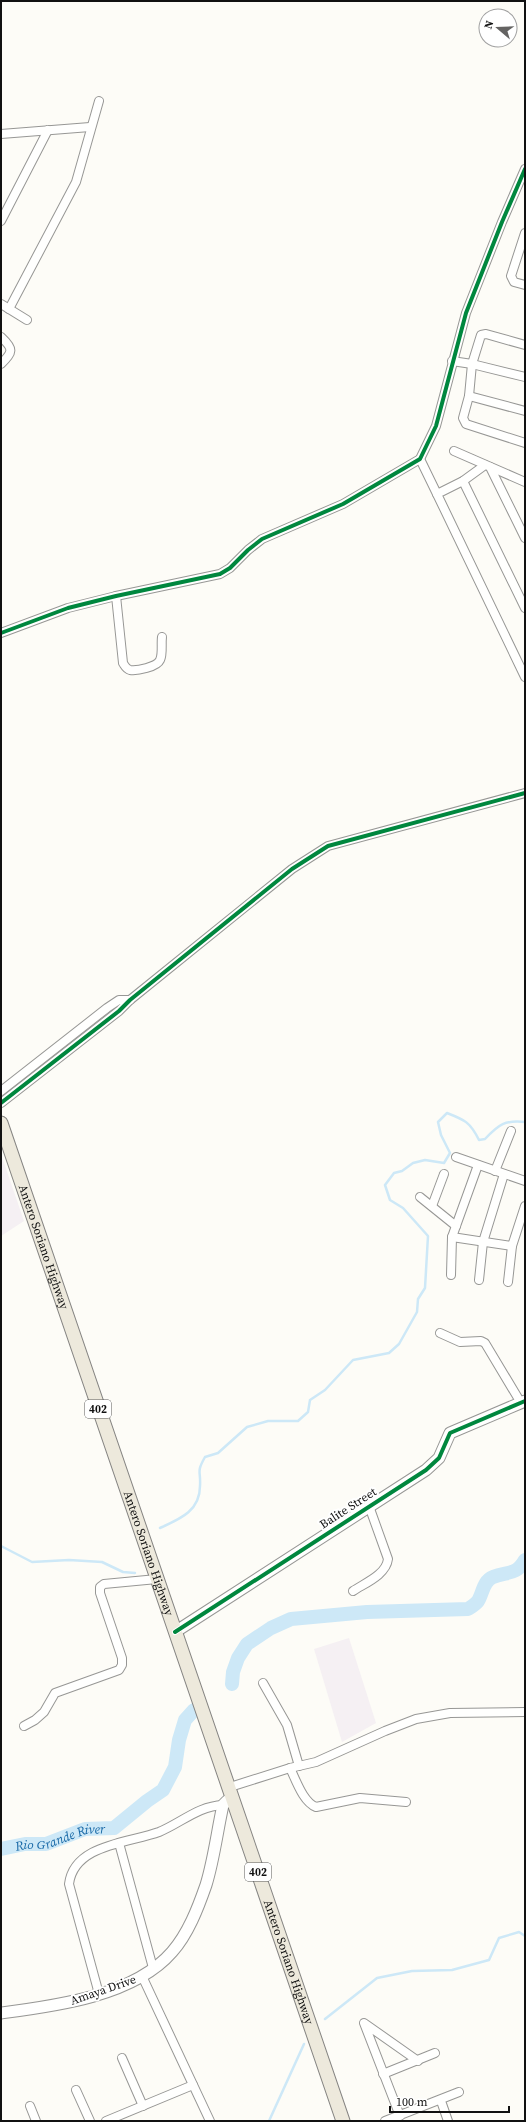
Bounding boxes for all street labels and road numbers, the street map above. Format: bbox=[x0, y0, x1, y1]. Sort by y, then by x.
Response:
street label: Antero Soriano Highway bbox=[15, 1182, 73, 1312]
road number: 402 bbox=[85, 1400, 111, 1418]
street label: Balite Street bbox=[317, 1484, 380, 1532]
street label: Antero Soriano Highway bbox=[120, 1489, 178, 1619]
road number: 402 bbox=[245, 1863, 271, 1881]
street label: Antero Soriano Highway bbox=[260, 1898, 318, 2027]
street label: Amaya Drive bbox=[68, 1971, 138, 2009]

